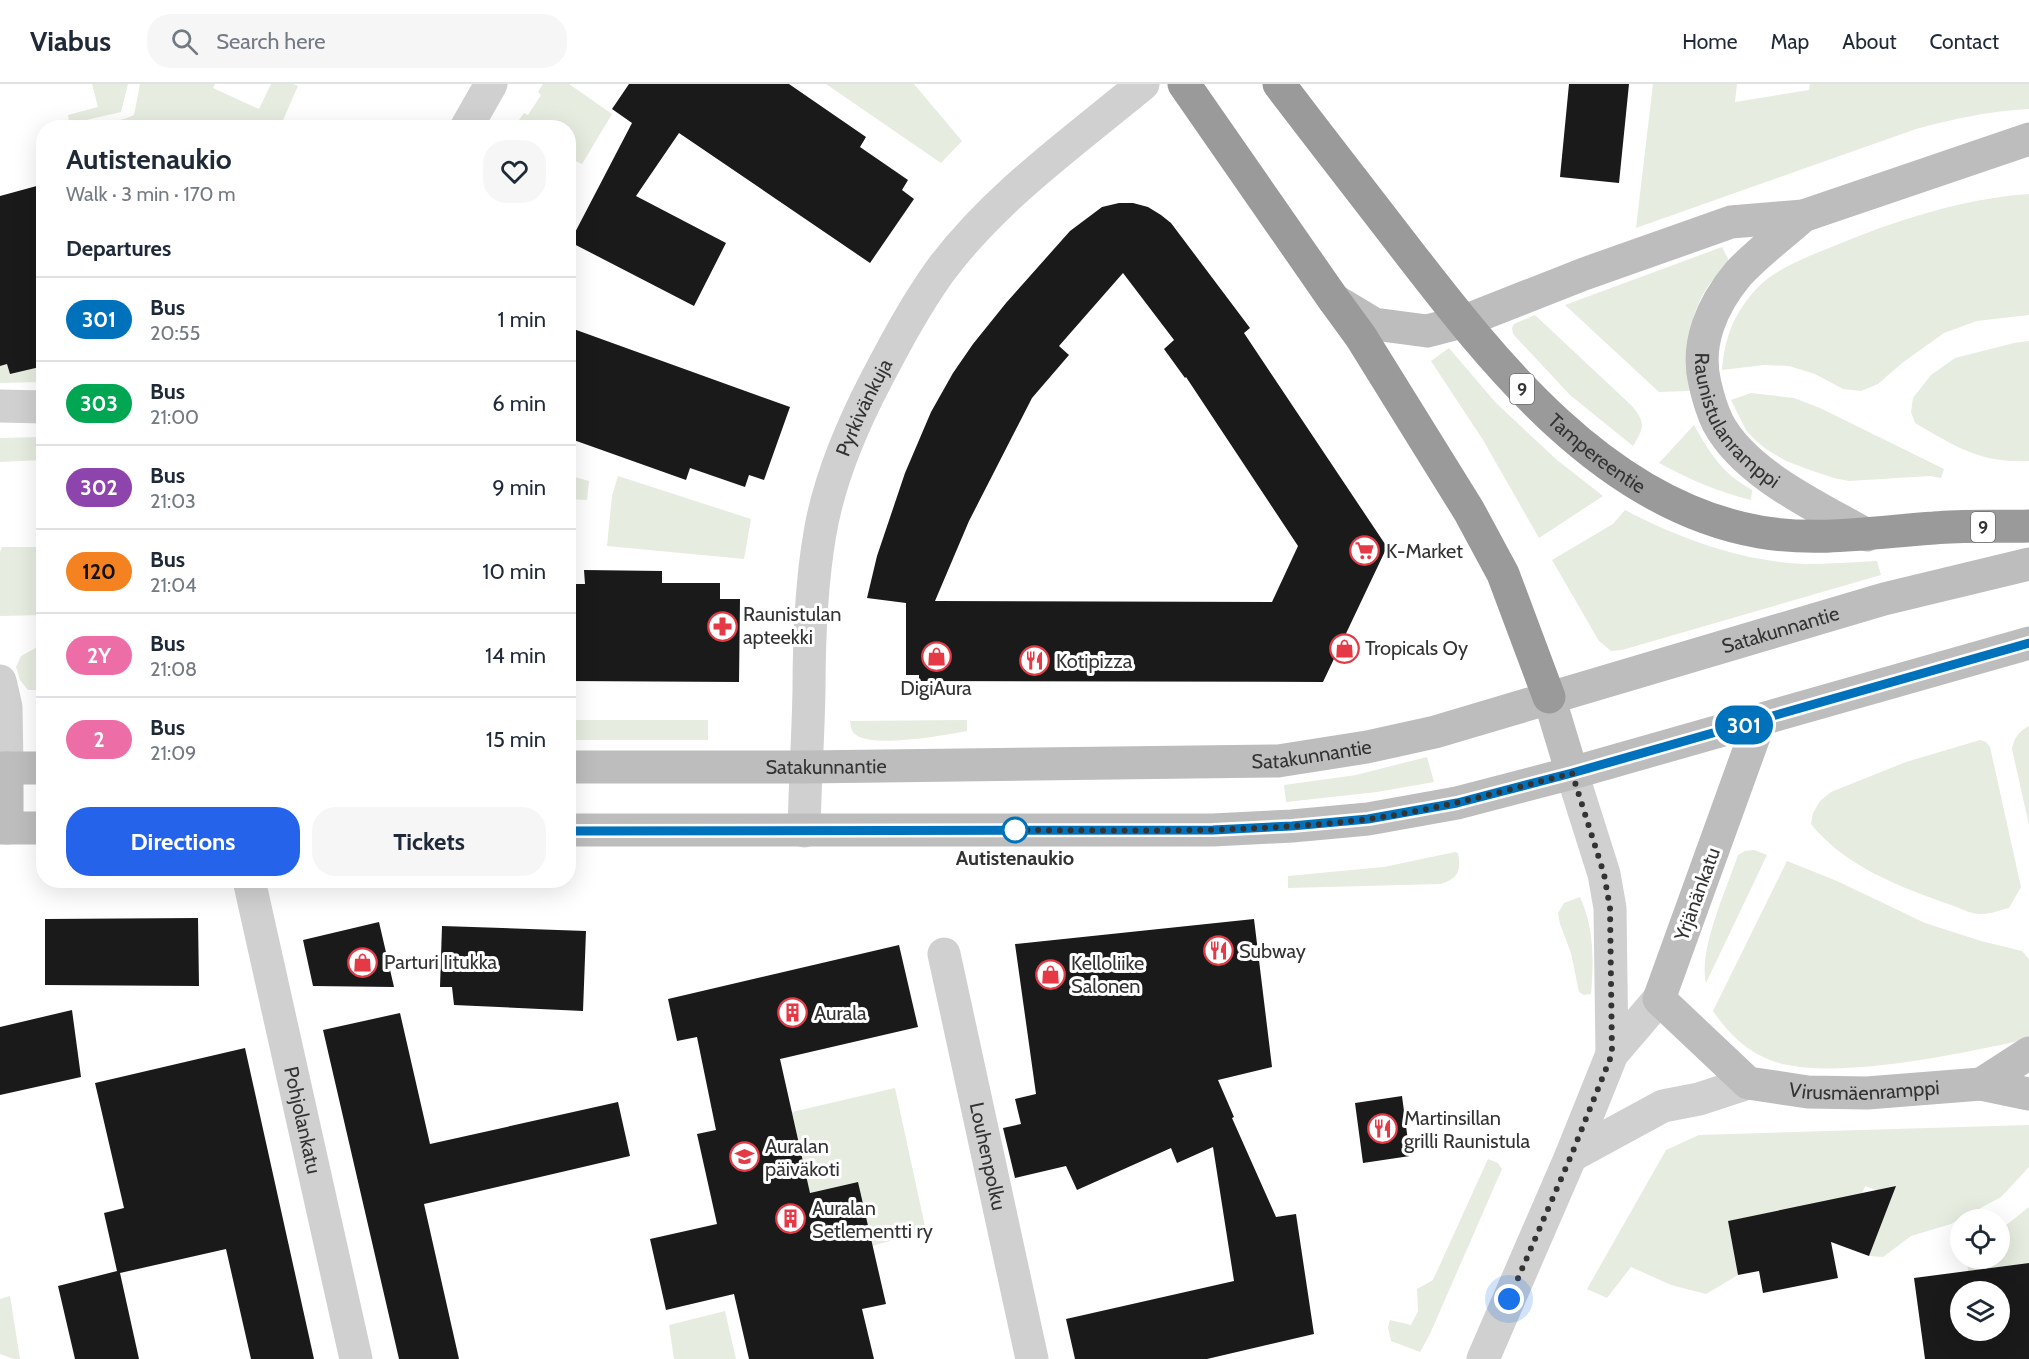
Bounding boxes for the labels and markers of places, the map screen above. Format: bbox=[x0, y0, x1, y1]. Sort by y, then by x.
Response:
supermarket icon: K-Market bbox=[1349, 535, 1381, 567]
place label: K-Market bbox=[1386, 539, 1463, 563]
place label: Raunistulan apteekki bbox=[743, 602, 841, 649]
pharmacy icon: Raunistulan apteekki bbox=[706, 610, 738, 642]
shop icon: Tropicals Oy bbox=[1328, 632, 1360, 664]
place label: Tropicals Oy bbox=[1365, 636, 1468, 660]
shop icon: DigiAura bbox=[920, 641, 952, 673]
restaurant icon: Kotipizza bbox=[1019, 645, 1051, 677]
place label: Kotipizza bbox=[1056, 649, 1133, 673]
place label: DigiAura bbox=[900, 676, 972, 700]
marker: Autistenaukio bbox=[1002, 817, 1028, 843]
place label: Autistenaukio bbox=[956, 846, 1074, 870]
restaurant icon: Subway bbox=[1202, 935, 1234, 967]
place label: Subway bbox=[1239, 939, 1306, 963]
shop icon: Parturi Iitukka bbox=[347, 946, 379, 978]
place label: Parturi Iitukka bbox=[384, 950, 498, 974]
place label: Kelloliike Salonen bbox=[1071, 951, 1144, 998]
shop icon: Kelloliike Salonen bbox=[1034, 958, 1066, 990]
building icon: Aurala bbox=[777, 997, 809, 1029]
place label: Aurala bbox=[814, 1001, 867, 1025]
place label: Martinsillan grilli Raunistula bbox=[1404, 1106, 1530, 1153]
restaurant icon: Martinsillan grilli Raunistula bbox=[1367, 1113, 1399, 1145]
place label: Auralan päiväkoti bbox=[765, 1134, 840, 1181]
school or university icon: Auralan päiväkoti bbox=[728, 1141, 760, 1173]
place label: Auralan Setlementti ry bbox=[812, 1196, 933, 1243]
building icon: Auralan Setlementti ry bbox=[775, 1203, 807, 1235]

